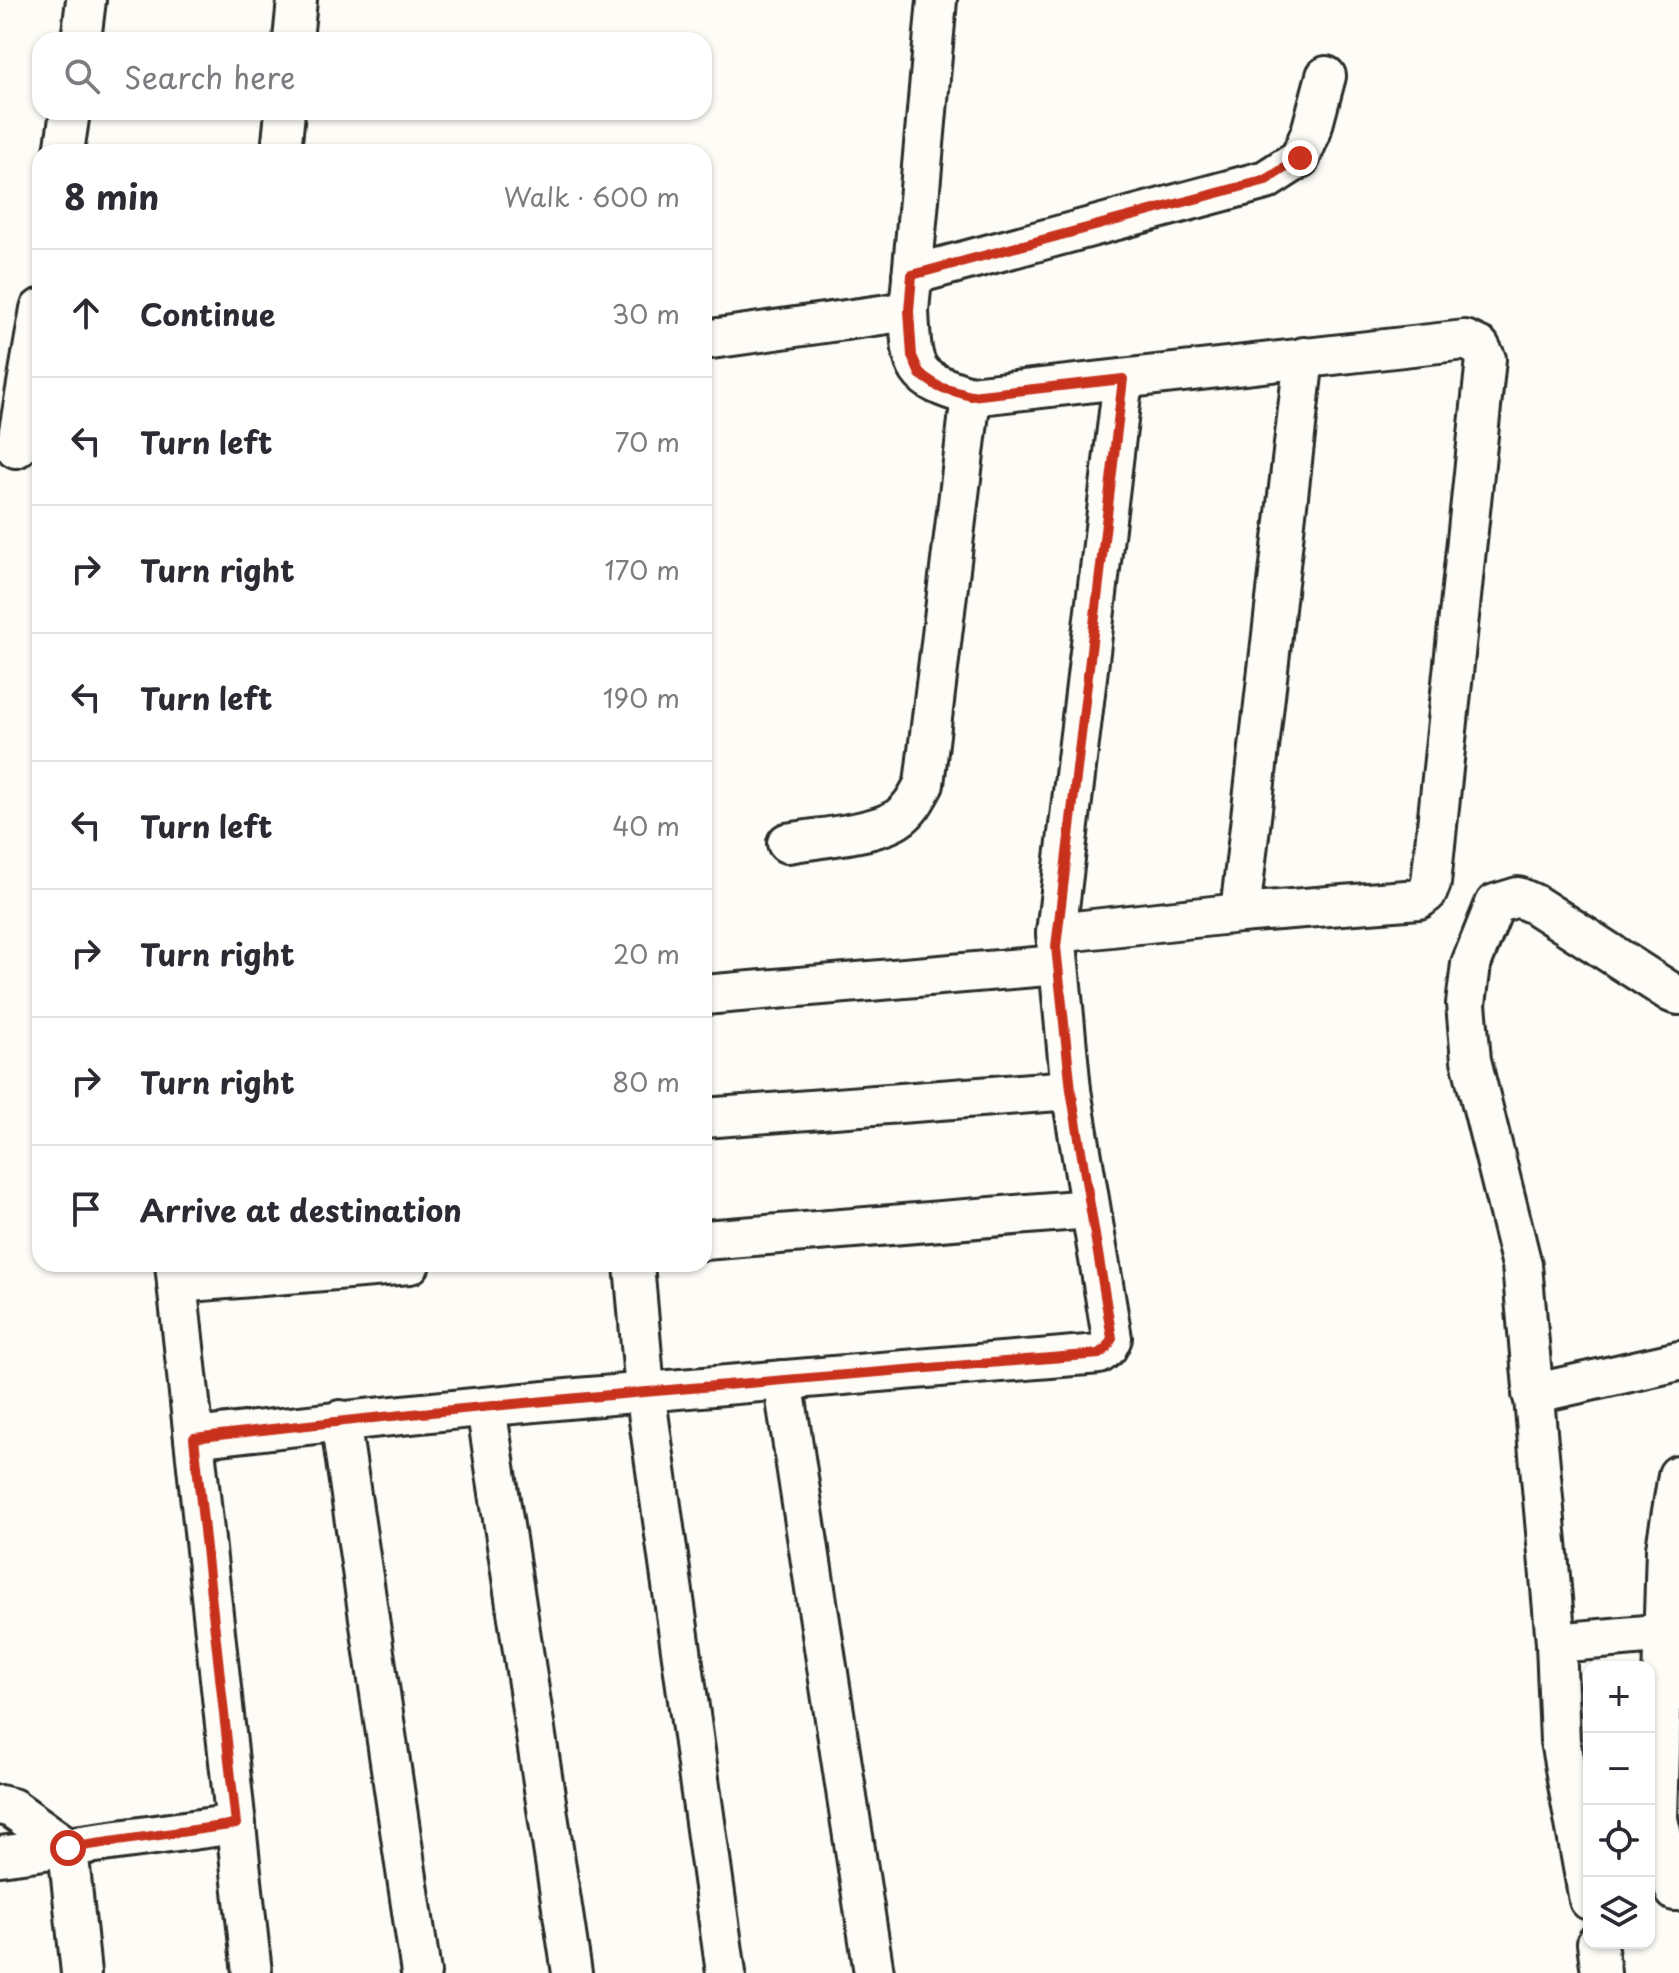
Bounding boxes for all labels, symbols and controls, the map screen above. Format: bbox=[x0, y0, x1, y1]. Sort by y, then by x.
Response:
search box bbox=[32, 32, 712, 120]
icon: search bbox=[60, 54, 104, 98]
text: Search here bbox=[124, 54, 296, 99]
route end bbox=[1282, 140, 1318, 176]
text: 8 min bbox=[64, 170, 159, 222]
text: Walk · 600 m bbox=[504, 177, 680, 216]
icon: ahead bbox=[64, 291, 108, 335]
text: Continue bbox=[140, 291, 275, 336]
text: 30 m bbox=[612, 294, 680, 333]
icon: left bbox=[64, 419, 108, 463]
text: Turn left bbox=[140, 419, 272, 464]
text: 70 m bbox=[615, 422, 680, 461]
icon: right bbox=[64, 547, 108, 591]
text: Turn right bbox=[140, 547, 295, 592]
text: 170 m bbox=[605, 550, 680, 589]
icon: left bbox=[64, 675, 108, 719]
text: Turn left bbox=[140, 675, 272, 720]
text: 190 m bbox=[603, 678, 680, 717]
icon: left bbox=[64, 803, 108, 847]
text: Turn left bbox=[140, 803, 272, 848]
text: 40 m bbox=[612, 806, 680, 845]
icon: right bbox=[64, 931, 108, 975]
text: Turn right bbox=[140, 931, 295, 976]
text: 20 m bbox=[613, 934, 680, 973]
icon: right bbox=[64, 1059, 108, 1103]
text: Turn right bbox=[140, 1059, 295, 1104]
text: 80 m bbox=[612, 1062, 680, 1101]
icon: arrive bbox=[64, 1187, 108, 1231]
text: Arrive at destination bbox=[140, 1187, 462, 1232]
map controls bbox=[1583, 1661, 1655, 1949]
button: + bbox=[1583, 1661, 1655, 1733]
button: − bbox=[1583, 1733, 1655, 1805]
button: locate bbox=[1583, 1805, 1655, 1877]
route start bbox=[50, 1830, 86, 1866]
button: layers bbox=[1583, 1877, 1655, 1949]

